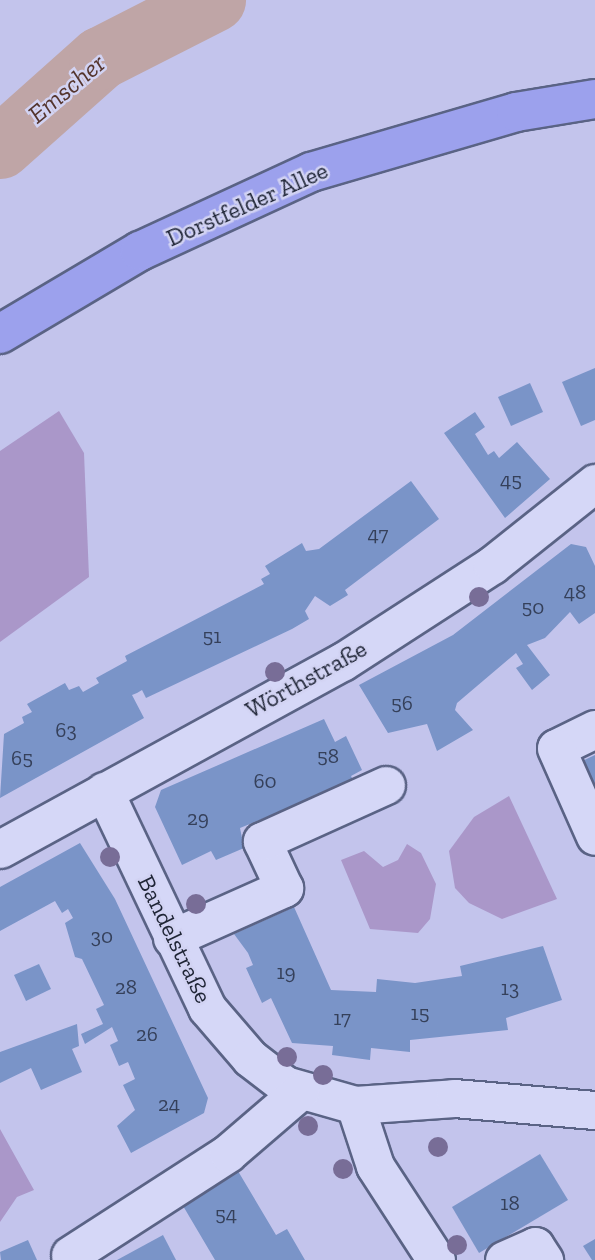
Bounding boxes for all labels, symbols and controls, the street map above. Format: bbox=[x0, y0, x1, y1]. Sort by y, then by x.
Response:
water label: Emscher bbox=[22, 48, 112, 130]
street label: Dorstfelder Allee bbox=[161, 155, 333, 253]
house number: 45 bbox=[500, 467, 522, 493]
house number: 47 bbox=[368, 521, 388, 547]
house number: 48 bbox=[564, 579, 586, 605]
house number: 50 bbox=[522, 594, 544, 620]
house number: 51 bbox=[203, 623, 221, 649]
street label: Wörthstraße bbox=[240, 634, 372, 724]
house number: 56 bbox=[391, 690, 413, 716]
house number: 63 bbox=[55, 717, 77, 743]
house number: 58 bbox=[317, 743, 339, 769]
house number: 65 bbox=[11, 745, 33, 771]
house number: 60 bbox=[253, 768, 277, 794]
house number: 29 bbox=[187, 805, 209, 831]
street label: Bandelstraße bbox=[132, 870, 218, 1008]
house number: 30 bbox=[91, 923, 113, 949]
house number: 19 bbox=[276, 959, 296, 985]
house number: 28 bbox=[115, 974, 137, 1000]
house number: 13 bbox=[501, 975, 519, 1001]
house number: 15 bbox=[411, 1000, 429, 1026]
house number: 17 bbox=[333, 1005, 351, 1031]
house number: 26 bbox=[136, 1021, 158, 1047]
house number: 24 bbox=[158, 1091, 180, 1117]
house number: 18 bbox=[500, 1190, 520, 1216]
house number: 54 bbox=[215, 1201, 237, 1227]

